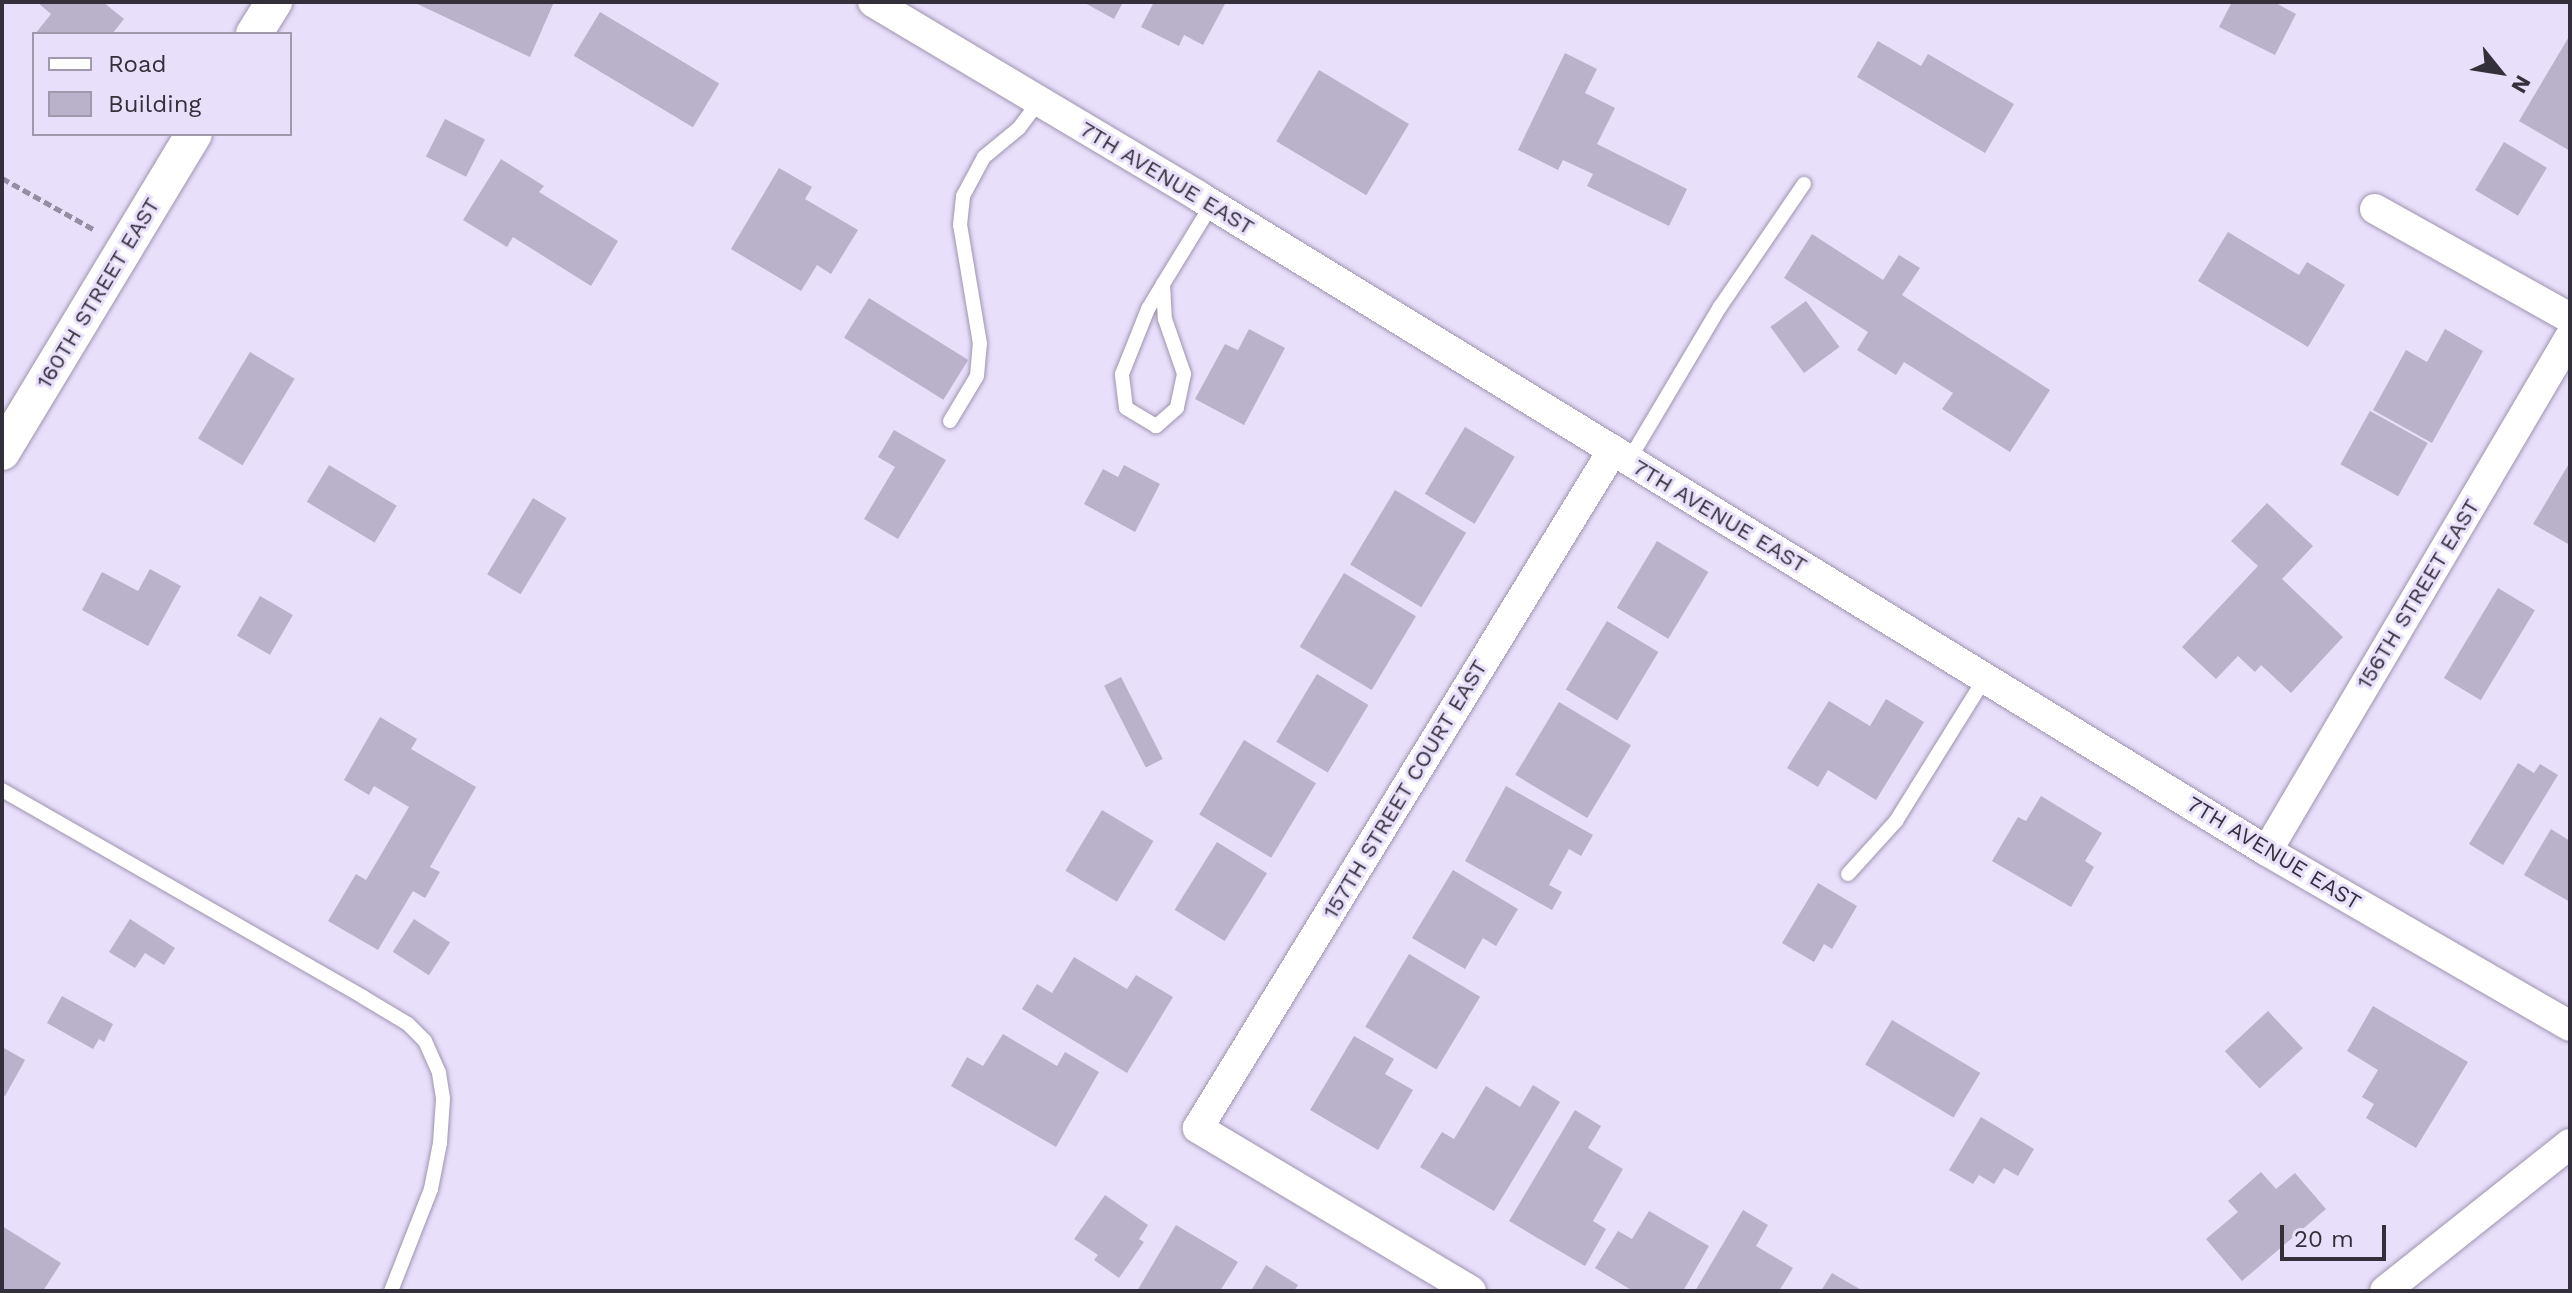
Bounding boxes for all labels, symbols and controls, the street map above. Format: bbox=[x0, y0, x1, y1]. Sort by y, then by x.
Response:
legend bbox=[32, 32, 292, 136]
north arrow bbox=[2460, 32, 2540, 112]
text: Road bbox=[108, 50, 167, 78]
text: N bbox=[2506, 71, 2536, 98]
text: Building bbox=[108, 90, 201, 118]
street label: 7TH AVENUE EAST bbox=[1075, 115, 1259, 241]
street label: 160TH STREET EAST bbox=[31, 193, 165, 393]
street label: 7TH AVENUE EAST bbox=[1628, 453, 1812, 579]
street label: 156TH STREET EAST bbox=[2351, 494, 2485, 694]
street label: 157TH STREET COURT EAST bbox=[1317, 654, 1493, 924]
street label: 7TH AVENUE EAST bbox=[2182, 790, 2366, 916]
scale bar bbox=[2284, 1209, 2390, 1259]
text: 20 m bbox=[2294, 1225, 2354, 1253]

